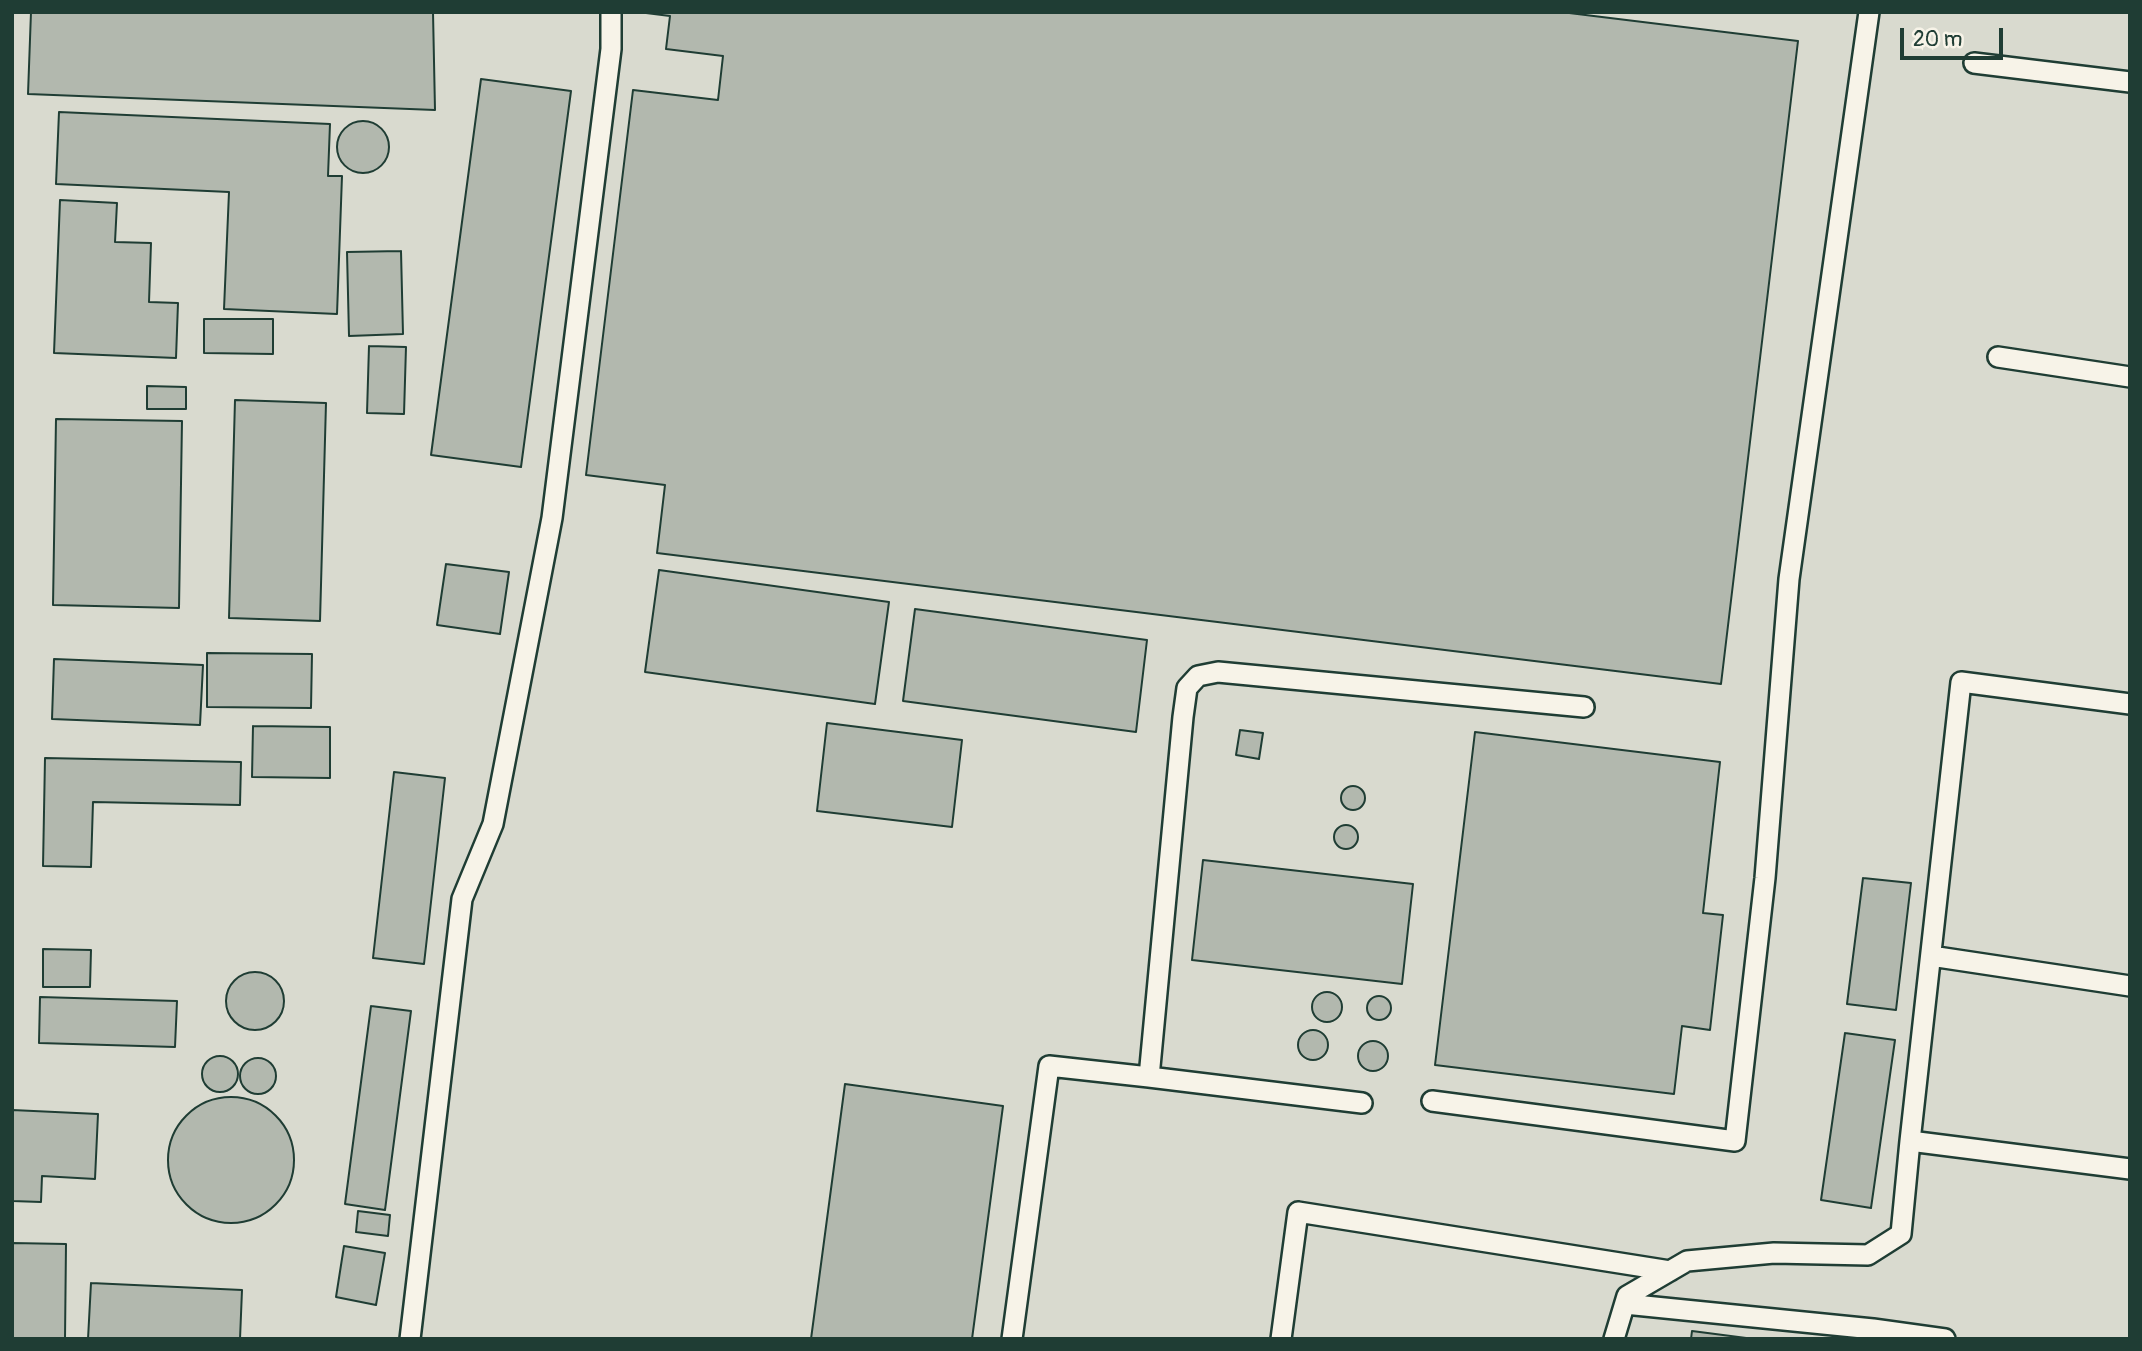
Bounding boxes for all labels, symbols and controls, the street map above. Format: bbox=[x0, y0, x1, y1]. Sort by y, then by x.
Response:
scale bar bbox=[1904, 14, 2007, 58]
text: 20 m bbox=[1913, 26, 1962, 53]

